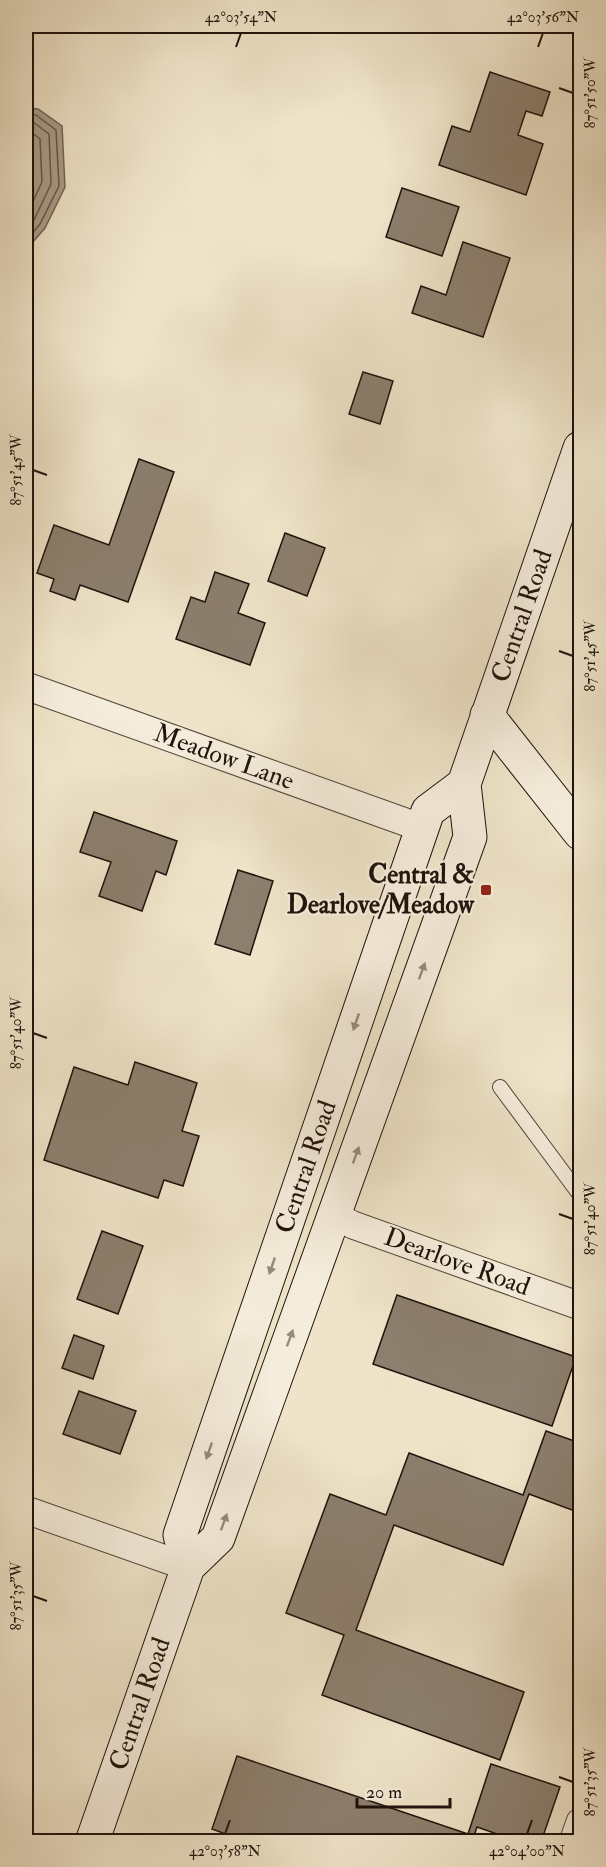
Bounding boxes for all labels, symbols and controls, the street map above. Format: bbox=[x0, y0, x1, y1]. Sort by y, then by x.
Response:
text: 42°03'54"N bbox=[205, 8, 278, 27]
text: 42°03'56"N bbox=[507, 8, 580, 27]
text: 87°51'50"W bbox=[581, 57, 600, 128]
text: 87°51'45"W bbox=[7, 434, 26, 506]
street label: Central Road bbox=[484, 545, 560, 687]
text: 87°51'45"W bbox=[581, 620, 600, 692]
street label: Meadow Lane bbox=[150, 717, 299, 797]
place label: Central & Dearlove/Meadow bbox=[287, 859, 475, 921]
marker: Central & Dearlove/Meadow bbox=[479, 883, 493, 897]
one-way arrow bbox=[417, 962, 427, 980]
text: 87°51'40"W bbox=[7, 996, 26, 1069]
one-way arrow bbox=[350, 1013, 360, 1031]
street label: Central Road bbox=[268, 1096, 344, 1238]
one-way arrow bbox=[351, 1146, 361, 1164]
text: 87°51'40"W bbox=[581, 1182, 600, 1255]
street label: Dearlove Road bbox=[380, 1221, 534, 1303]
one-way arrow bbox=[267, 1257, 277, 1275]
one-way arrow bbox=[285, 1329, 295, 1347]
one-way arrow bbox=[203, 1442, 213, 1460]
one-way arrow bbox=[219, 1513, 229, 1531]
text: 87°51'35"W bbox=[7, 1561, 26, 1631]
street label: Central Road bbox=[102, 1633, 178, 1775]
text: 87°51'35"W bbox=[581, 1747, 600, 1817]
scale bar bbox=[357, 1771, 450, 1809]
text: 20 m bbox=[366, 1781, 402, 1804]
text: 42°03'58"N bbox=[189, 1842, 262, 1861]
text: 42°04'00"N bbox=[489, 1842, 566, 1861]

